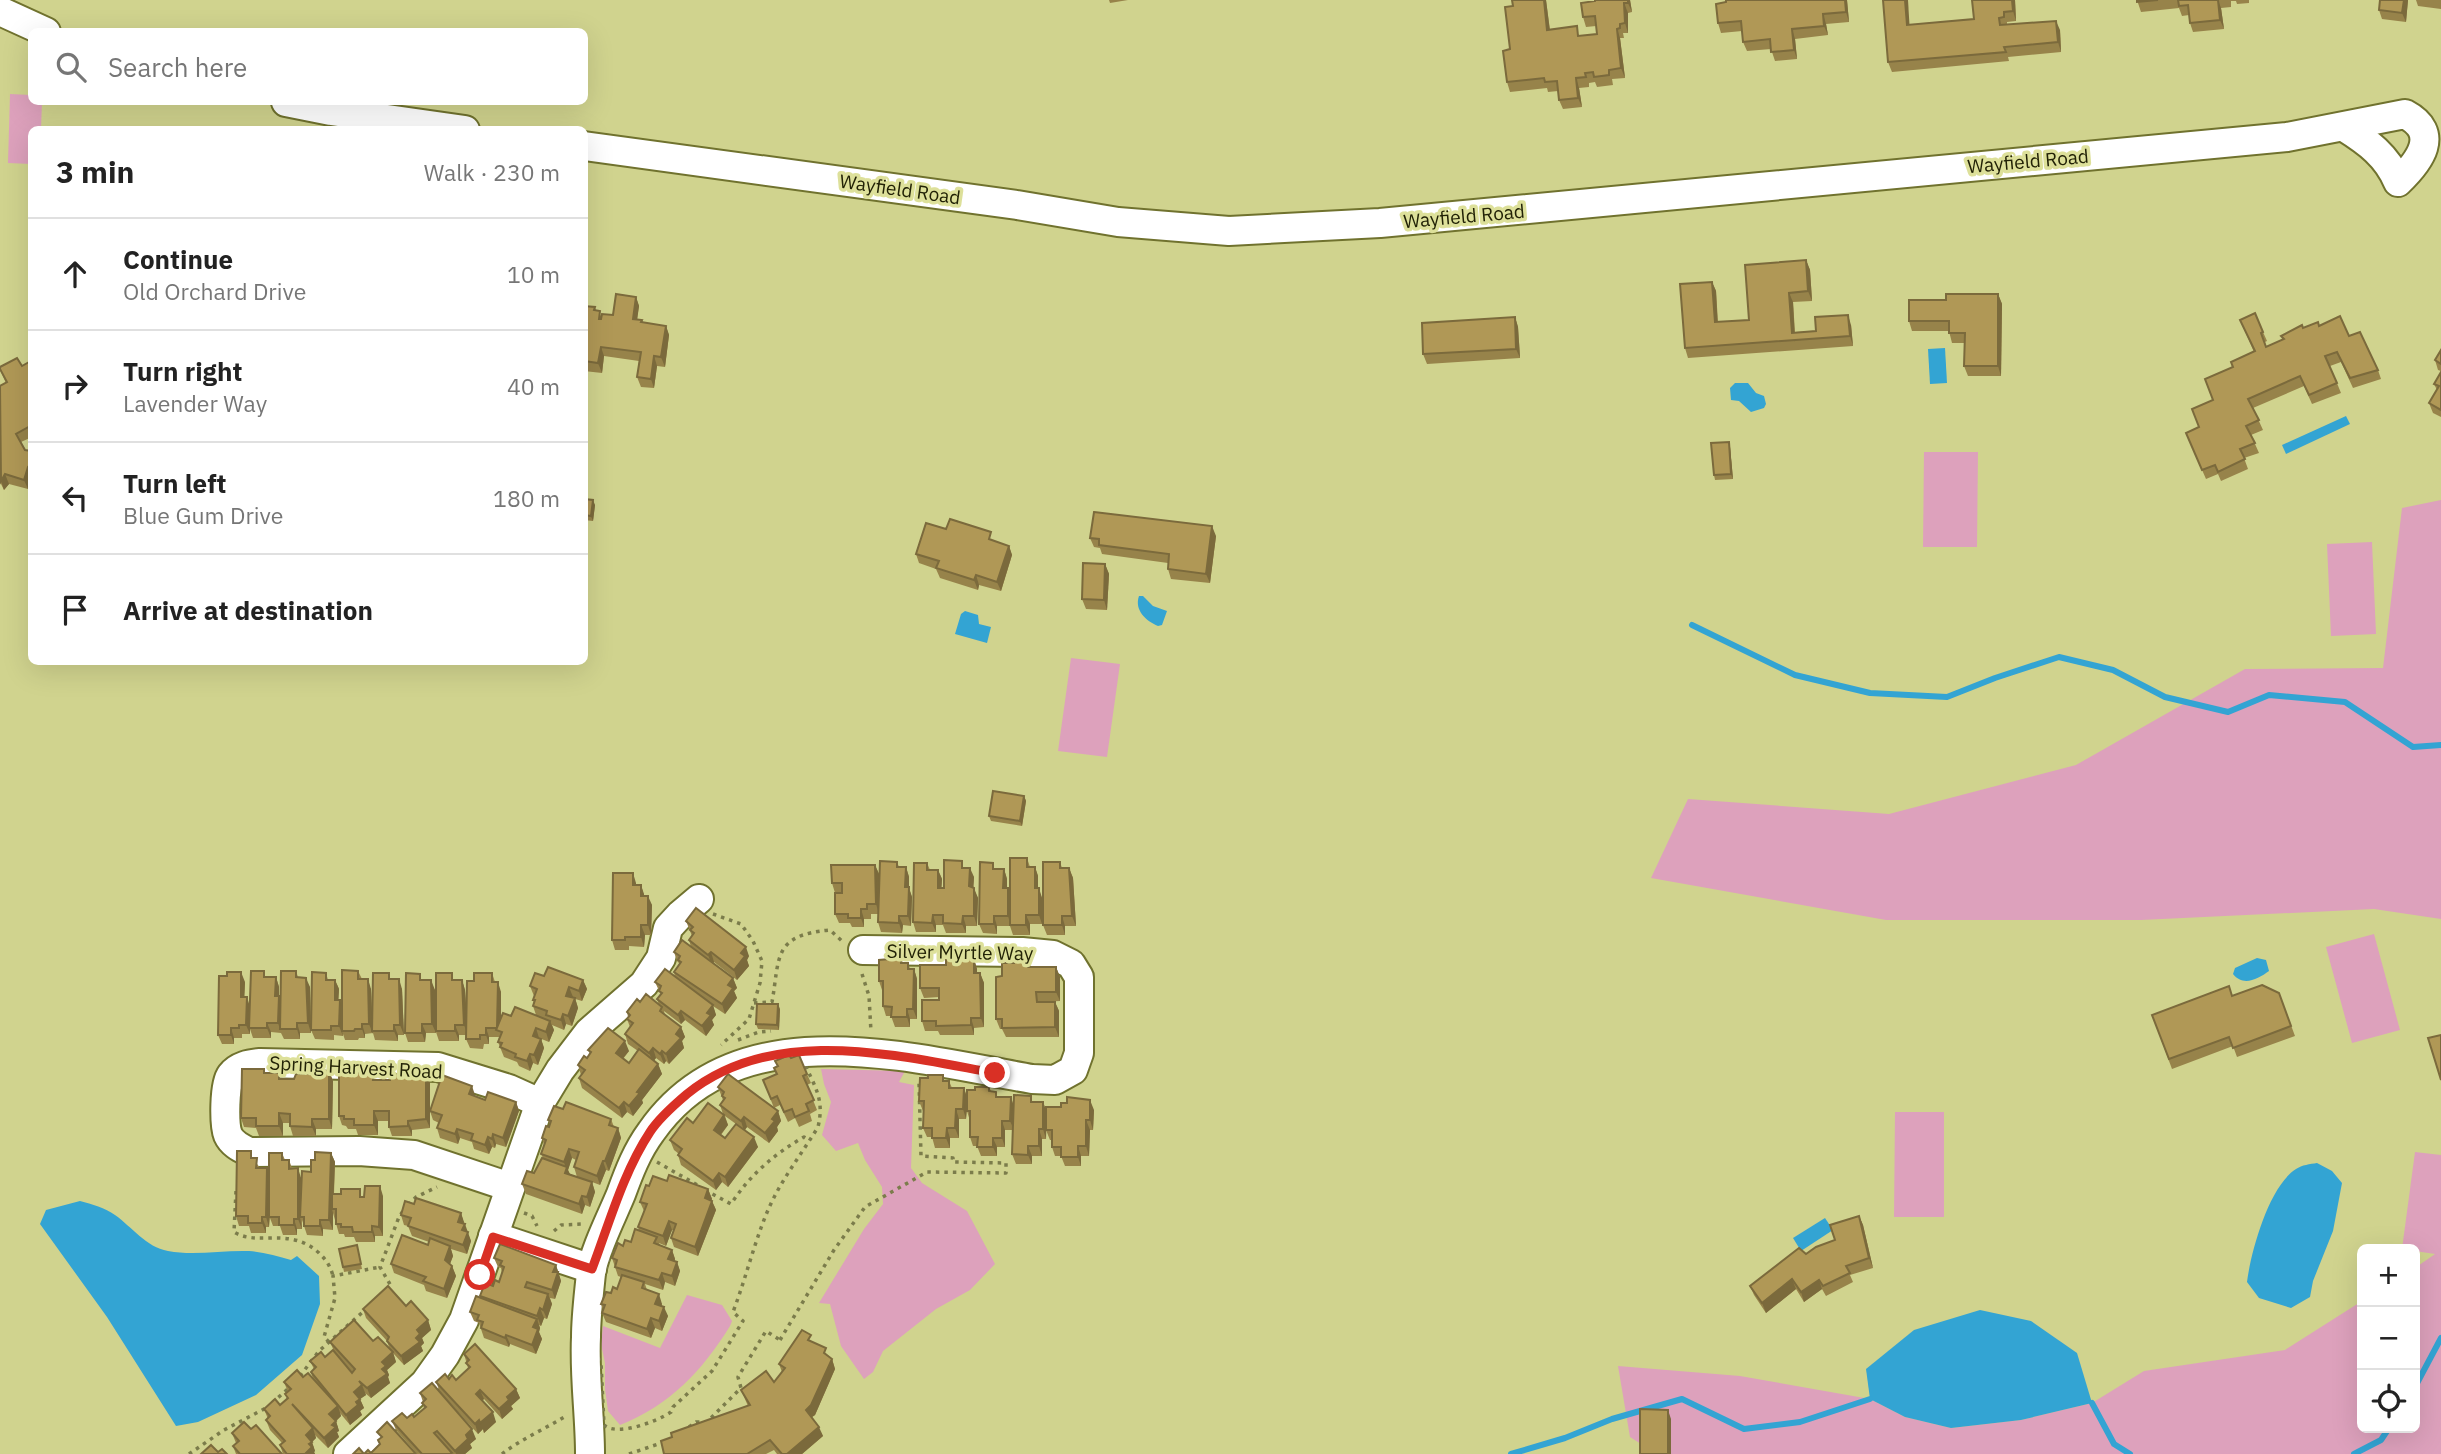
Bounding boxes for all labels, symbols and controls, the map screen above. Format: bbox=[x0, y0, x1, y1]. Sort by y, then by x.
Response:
search box bbox=[28, 28, 588, 105]
icon: search bbox=[52, 48, 90, 86]
text: Search here bbox=[108, 50, 247, 84]
street label: Wayfield Road bbox=[1966, 144, 2090, 178]
text: 3 min bbox=[56, 152, 134, 191]
text: Walk · 230 m bbox=[424, 157, 560, 187]
street label: Wayfield Road bbox=[838, 169, 962, 209]
street label: Wayfield Road bbox=[1402, 199, 1526, 233]
text: Continue bbox=[123, 242, 233, 276]
icon: ahead bbox=[56, 255, 94, 293]
text: 10 m bbox=[507, 259, 560, 289]
text: Old Orchard Drive bbox=[123, 276, 306, 306]
text: Turn right bbox=[123, 354, 242, 388]
icon: right bbox=[56, 367, 94, 405]
text: 40 m bbox=[507, 371, 560, 401]
text: Lavender Way bbox=[123, 388, 267, 418]
text: Turn left bbox=[123, 466, 226, 500]
icon: left bbox=[56, 479, 94, 517]
text: 180 m bbox=[493, 483, 560, 513]
text: Blue Gum Drive bbox=[123, 500, 283, 530]
icon: arrive bbox=[56, 591, 94, 629]
text: Arrive at destination bbox=[123, 593, 373, 627]
street label: Silver Myrtle Way bbox=[886, 939, 1034, 965]
street label: Spring Harvest Road bbox=[269, 1050, 443, 1084]
route end bbox=[979, 1057, 1010, 1088]
map controls bbox=[2357, 1244, 2420, 1433]
button: + bbox=[2357, 1244, 2420, 1307]
route start bbox=[464, 1259, 495, 1290]
button: − bbox=[2357, 1307, 2420, 1370]
button: locate bbox=[2357, 1370, 2420, 1433]

